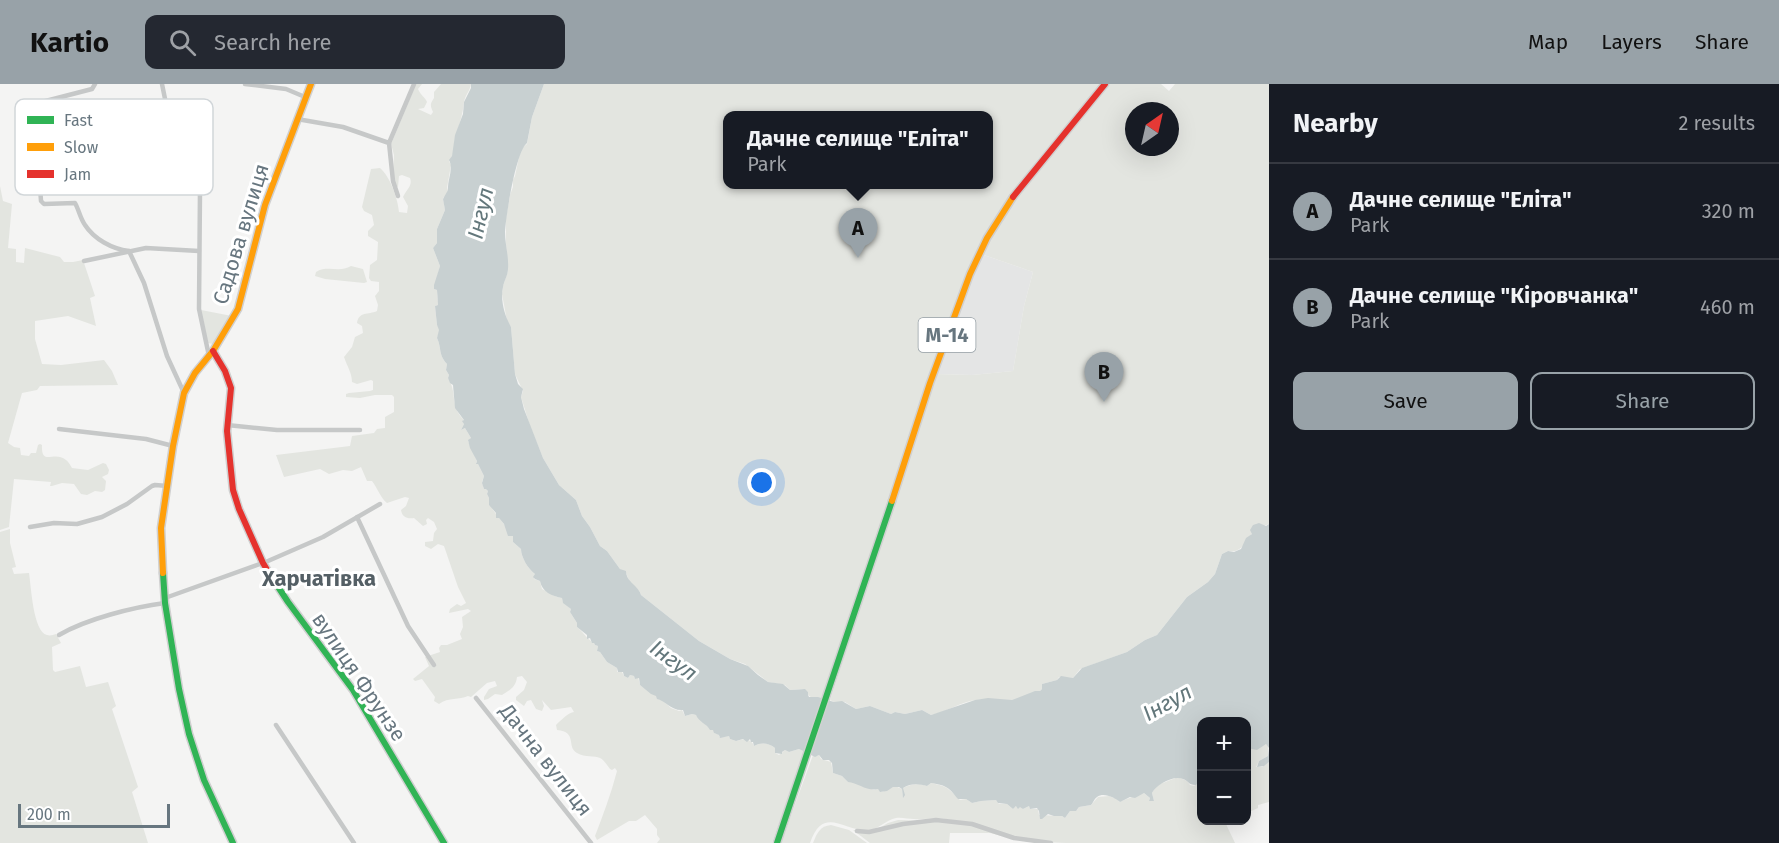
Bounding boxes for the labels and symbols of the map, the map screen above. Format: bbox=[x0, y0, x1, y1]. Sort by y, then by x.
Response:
legend bbox=[15, 99, 213, 195]
north arrow bbox=[1125, 102, 1179, 156]
text: Fast bbox=[64, 111, 93, 130]
text: Slow bbox=[64, 138, 99, 157]
street label: Садова вулиця bbox=[207, 161, 275, 307]
text: Jam bbox=[64, 165, 91, 184]
water label: Інгул bbox=[461, 185, 500, 242]
pin: A bbox=[838, 208, 878, 258]
road number: М-14 bbox=[918, 318, 976, 352]
pin: B bbox=[1084, 352, 1124, 402]
your location bbox=[747, 468, 776, 497]
district label: Харчатівка bbox=[261, 565, 376, 592]
street label: вулиця Фрунзе bbox=[306, 608, 412, 746]
water label: Інгул bbox=[645, 634, 703, 687]
water label: Інгул bbox=[1138, 678, 1197, 727]
street label: Дачна вулиця bbox=[493, 698, 598, 821]
scale bar bbox=[18, 801, 170, 828]

